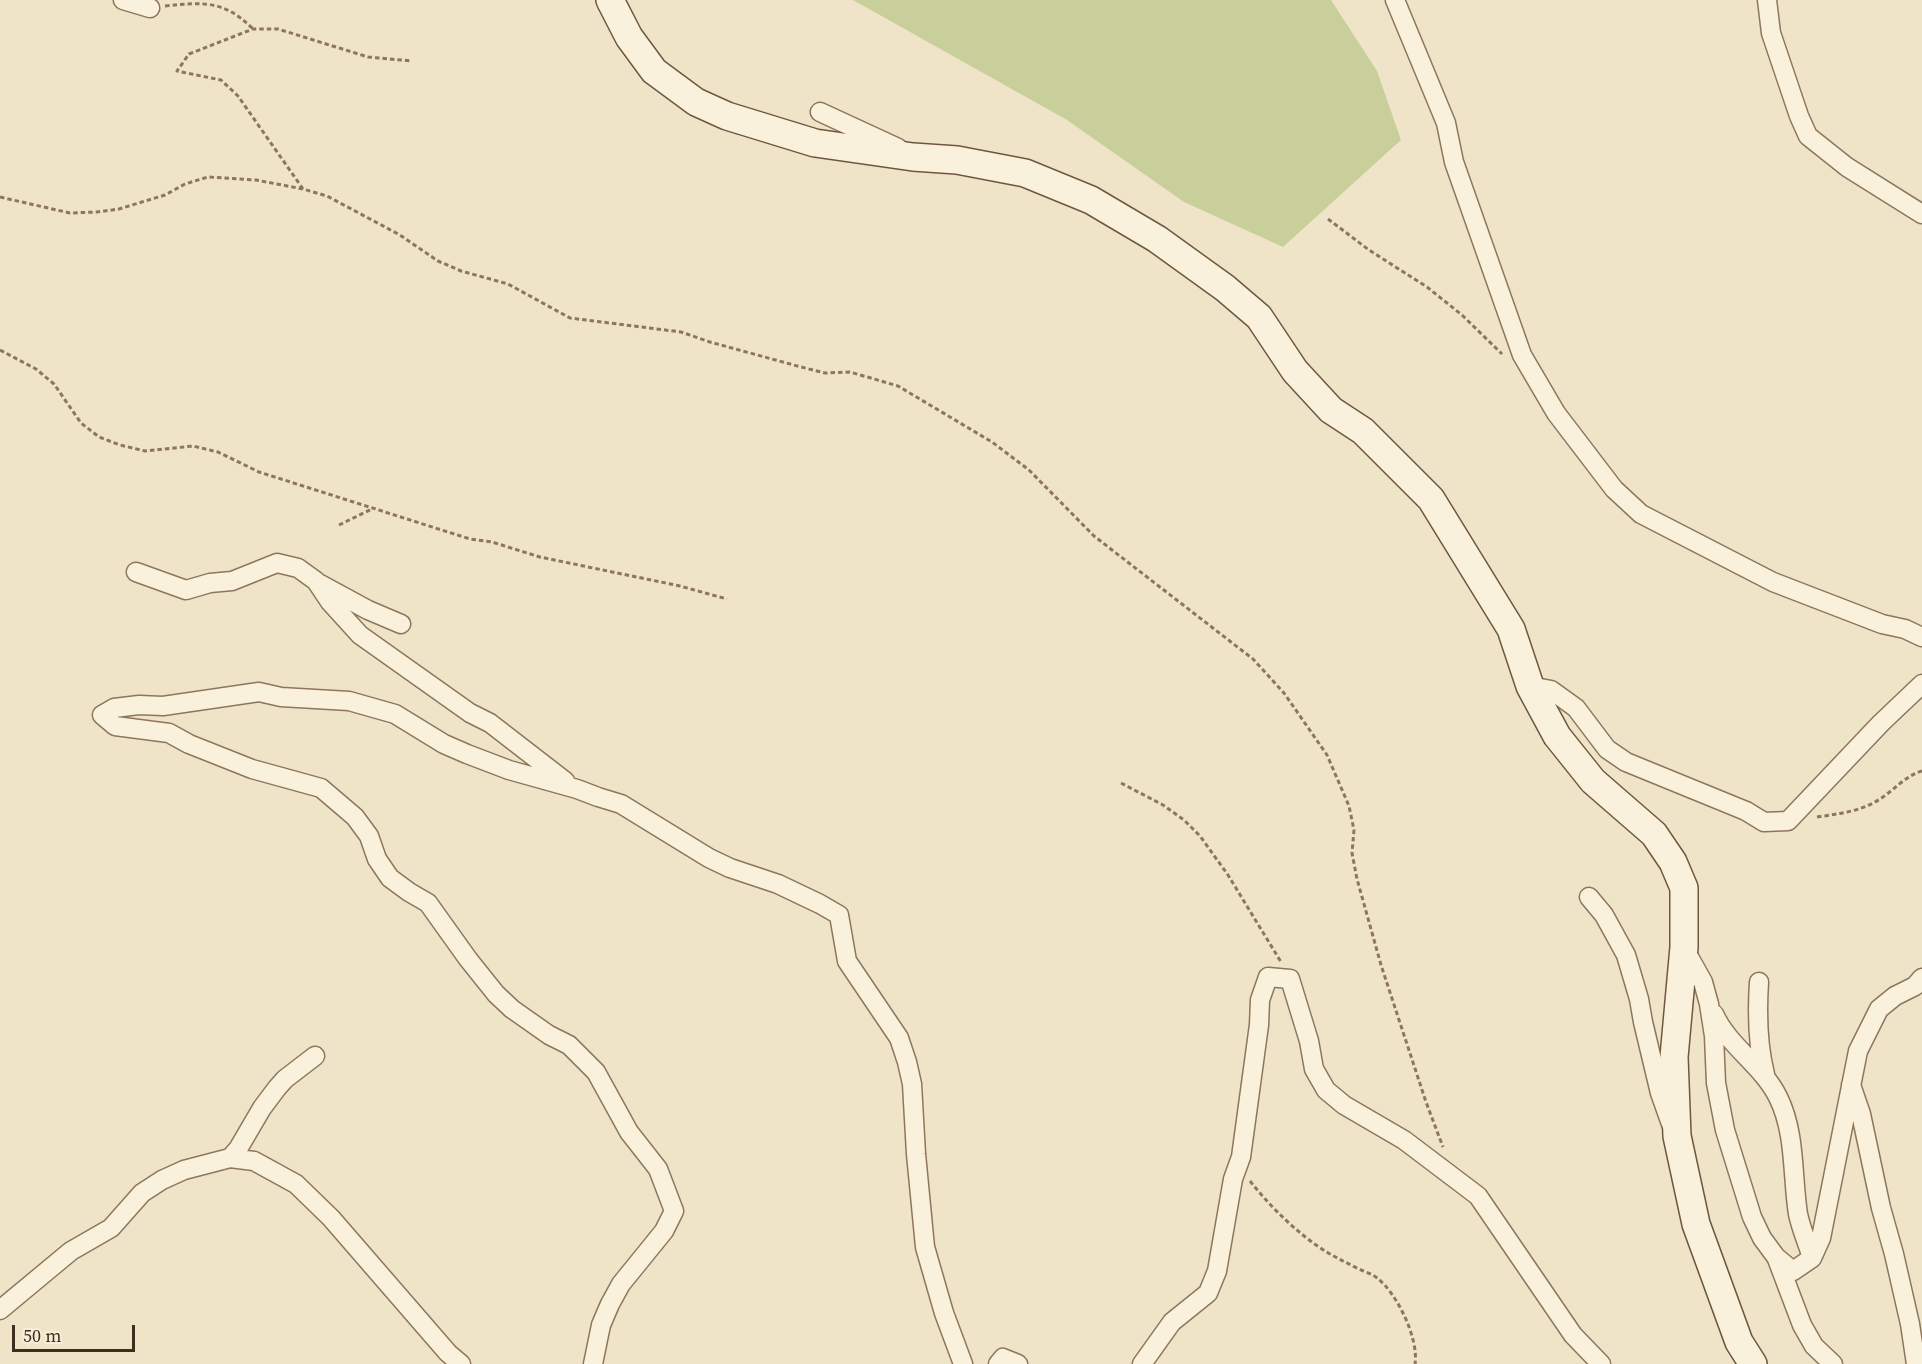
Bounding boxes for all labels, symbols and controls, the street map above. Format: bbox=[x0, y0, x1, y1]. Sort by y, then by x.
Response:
scale bar bbox=[15, 1313, 138, 1351]
text: 50 m bbox=[23, 1323, 61, 1348]

